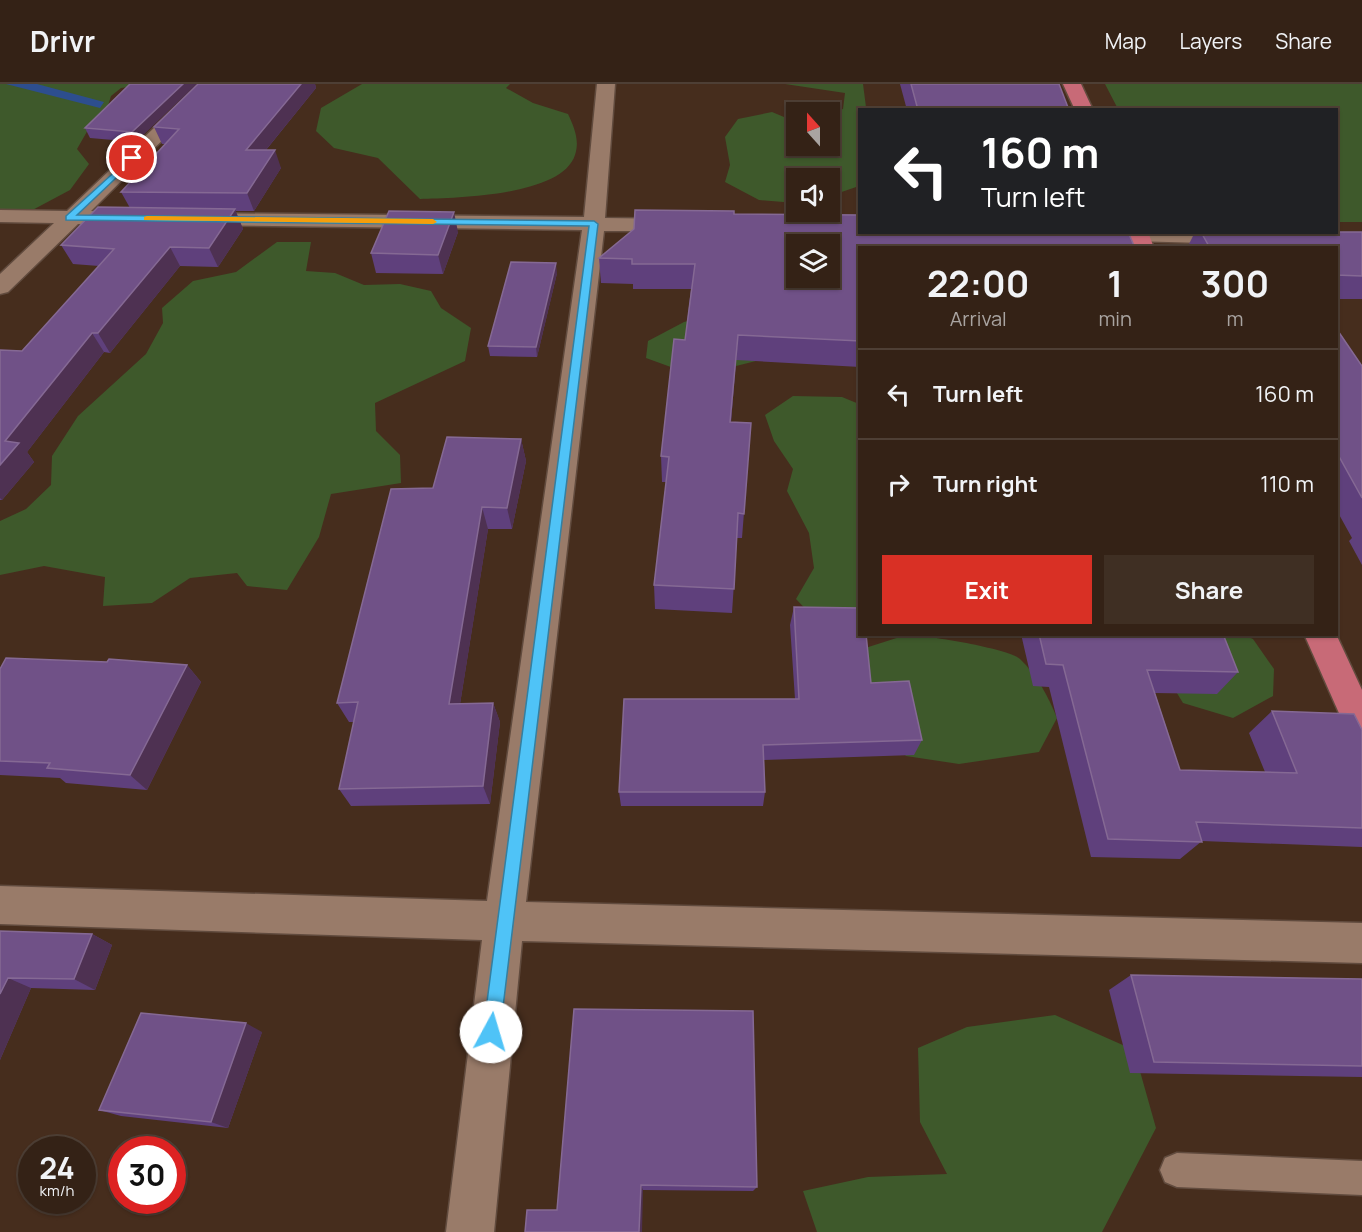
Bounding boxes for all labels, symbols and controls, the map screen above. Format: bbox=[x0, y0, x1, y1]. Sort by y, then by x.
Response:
text: Drivr bbox=[30, 22, 95, 60]
text: Map bbox=[1105, 27, 1146, 55]
text: Layers bbox=[1179, 27, 1242, 55]
text: Share bbox=[1275, 27, 1332, 55]
north arrow bbox=[786, 102, 840, 156]
map controls bbox=[786, 102, 840, 288]
text: 160 m bbox=[981, 123, 1099, 181]
pin bbox=[106, 132, 157, 183]
icon: left bbox=[882, 132, 960, 210]
icon: arrive bbox=[115, 141, 148, 174]
button: sound bbox=[786, 168, 840, 222]
text: Turn left bbox=[981, 178, 1085, 215]
button: layers bbox=[786, 234, 840, 288]
text: 22:00 bbox=[927, 259, 1029, 308]
text: 1 bbox=[1107, 259, 1123, 308]
text: 300 bbox=[1201, 259, 1269, 308]
text: Arrival bbox=[950, 305, 1007, 332]
text: min bbox=[1098, 305, 1132, 332]
text: m bbox=[1226, 305, 1243, 332]
icon: left bbox=[882, 378, 915, 411]
text: Turn left bbox=[933, 379, 1023, 409]
text: 160 m bbox=[1255, 379, 1314, 409]
icon: right bbox=[882, 468, 915, 501]
text: Turn right bbox=[933, 469, 1038, 499]
text: 110 m bbox=[1260, 469, 1314, 499]
button: Exit bbox=[882, 555, 1092, 624]
button: Share bbox=[1104, 555, 1314, 624]
position arrow bbox=[459, 1000, 523, 1064]
speed limit sign: 30 bbox=[108, 1136, 186, 1214]
text: 24 bbox=[39, 1147, 75, 1188]
text: km/h bbox=[40, 1180, 74, 1201]

